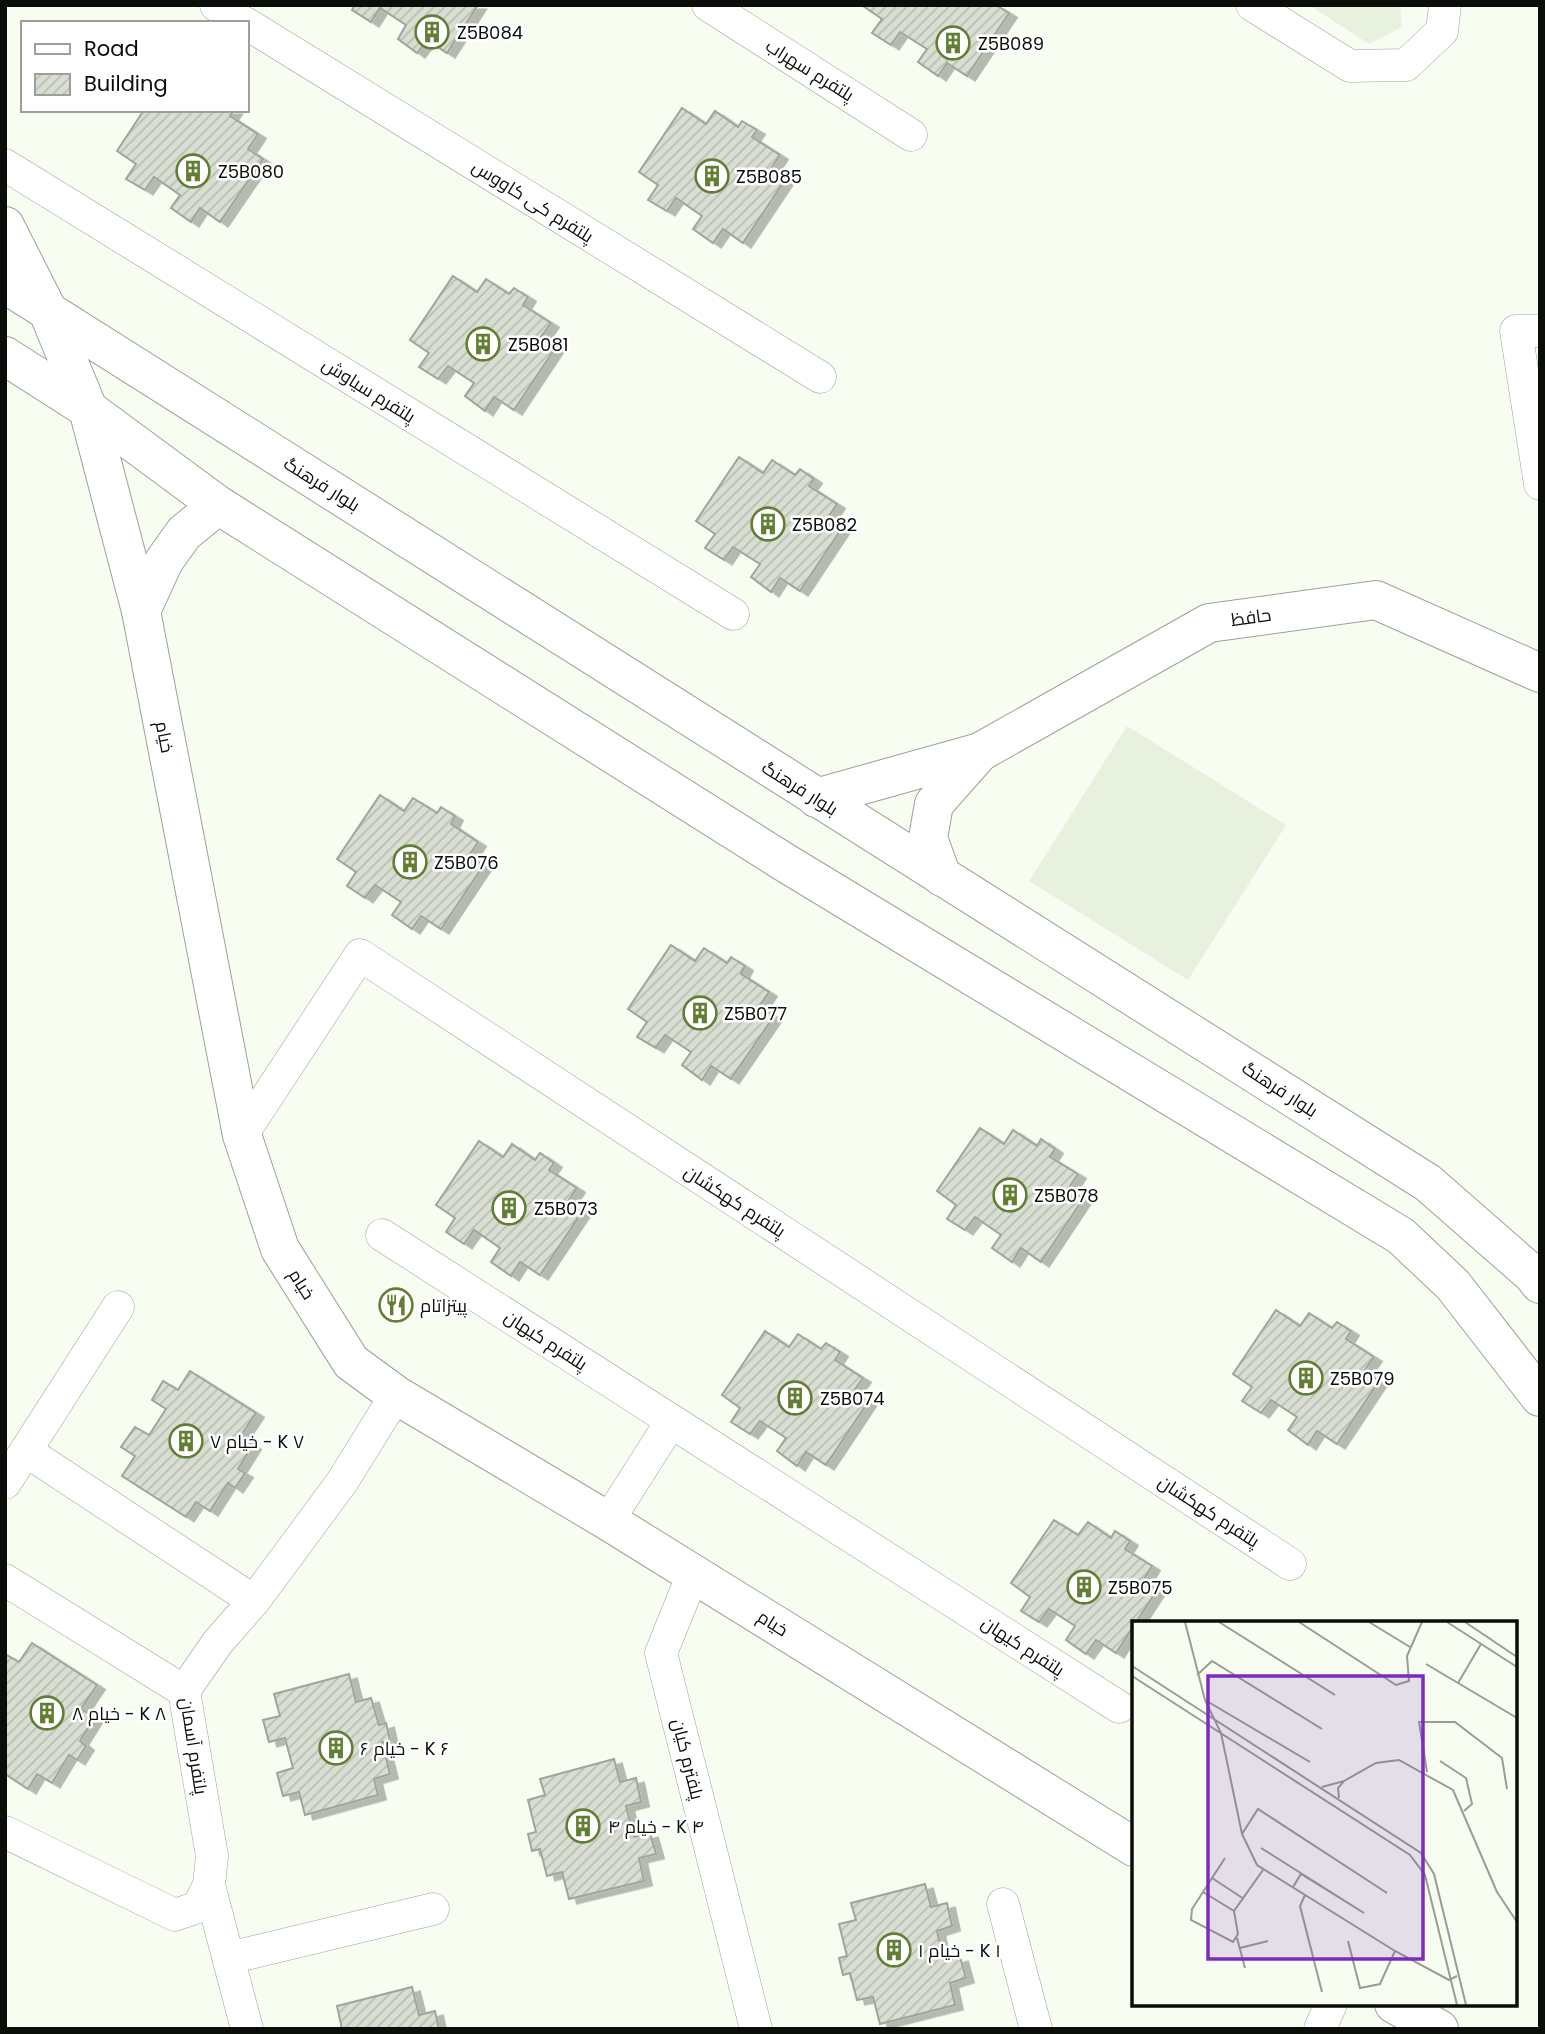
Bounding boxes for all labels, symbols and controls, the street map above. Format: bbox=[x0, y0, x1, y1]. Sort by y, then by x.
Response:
building icon: Z5B084 bbox=[413, 13, 451, 51]
place label: Z5B084 bbox=[457, 20, 523, 45]
legend bbox=[21, 21, 248, 112]
building icon: Z5B089 bbox=[934, 24, 972, 62]
place label: Z5B089 bbox=[978, 31, 1044, 56]
street label: پلتفرم سهراب bbox=[761, 33, 859, 107]
text: Road bbox=[84, 34, 139, 63]
text: Building bbox=[84, 69, 168, 98]
building icon: Z5B080 bbox=[174, 152, 212, 190]
street label: پلتفرم کی کاووس bbox=[468, 154, 599, 248]
building icon: Z5B085 bbox=[693, 157, 731, 195]
place label: Z5B080 bbox=[218, 159, 284, 184]
place label: Z5B085 bbox=[736, 164, 802, 189]
building icon: Z5B081 bbox=[464, 325, 502, 363]
place label: Z5B081 bbox=[508, 332, 569, 357]
street label: پلتفرم سیاوش bbox=[318, 351, 421, 429]
street label: بلوار فرهنگ bbox=[279, 451, 365, 517]
building icon: Z5B082 bbox=[749, 505, 787, 543]
place label: Z5B082 bbox=[792, 512, 857, 537]
street label: حافظ bbox=[1229, 602, 1273, 632]
street label: خیام bbox=[150, 719, 180, 755]
street label: بلوار فرهنگ bbox=[757, 755, 843, 821]
building icon: Z5B076 bbox=[391, 843, 429, 881]
place label: Z5B076 bbox=[434, 850, 499, 875]
building icon: Z5B077 bbox=[681, 994, 719, 1032]
place label: Z5B077 bbox=[724, 1001, 787, 1026]
street label: بلوار فرهنگ bbox=[1237, 1055, 1323, 1123]
street label: پلتفرم کهکشان bbox=[679, 1159, 791, 1243]
building icon: Z5B078 bbox=[991, 1176, 1029, 1214]
place label: Z5B078 bbox=[1034, 1183, 1099, 1208]
building icon: Z5B073 bbox=[490, 1189, 528, 1227]
place label: Z5B073 bbox=[534, 1196, 598, 1221]
street label: خیام bbox=[283, 1264, 321, 1304]
restaurant icon: پیتزاتام bbox=[377, 1286, 415, 1324]
place label: پیتزاتام bbox=[420, 1293, 467, 1318]
street label: پلتفرم کیهان bbox=[500, 1304, 593, 1376]
building icon: Z5B079 bbox=[1287, 1359, 1325, 1397]
place label: Z5B079 bbox=[1330, 1366, 1395, 1391]
building icon: Z5B074 bbox=[776, 1379, 814, 1417]
place label: Z5B074 bbox=[820, 1386, 885, 1411]
building icon: خیام ۷ - K ۷ bbox=[167, 1422, 205, 1460]
place label: خیام ۷ - K ۷ bbox=[210, 1429, 304, 1454]
street label: پلتفرم کهکشان bbox=[1153, 1469, 1265, 1553]
building icon: Z5B075 bbox=[1065, 1568, 1103, 1606]
place label: Z5B075 bbox=[1108, 1575, 1173, 1600]
street label: خیام bbox=[753, 1604, 793, 1642]
street label: پلتفرم کیهان bbox=[977, 1610, 1070, 1682]
inset map bbox=[1132, 1621, 1517, 2006]
building icon: خیام ۸ - K ۸ bbox=[28, 1694, 66, 1732]
street label: پلتفرم آسمان bbox=[174, 1696, 214, 1796]
place label: خیام ۸ - K ۸ bbox=[72, 1701, 166, 1726]
street label: پلفترم کیان bbox=[666, 1716, 710, 1802]
building icon: خیام ۶ - K ۶ bbox=[317, 1729, 355, 1767]
place label: خیام ۶ - K ۶ bbox=[360, 1736, 449, 1761]
building icon: خیام ۴ - K ۴ bbox=[564, 1807, 602, 1845]
place label: خیام ۴ - K ۴ bbox=[608, 1814, 704, 1839]
building icon: خیام ۱ - K ۱ bbox=[875, 1931, 913, 1969]
place label: خیام ۱ - K ۱ bbox=[918, 1938, 1001, 1963]

